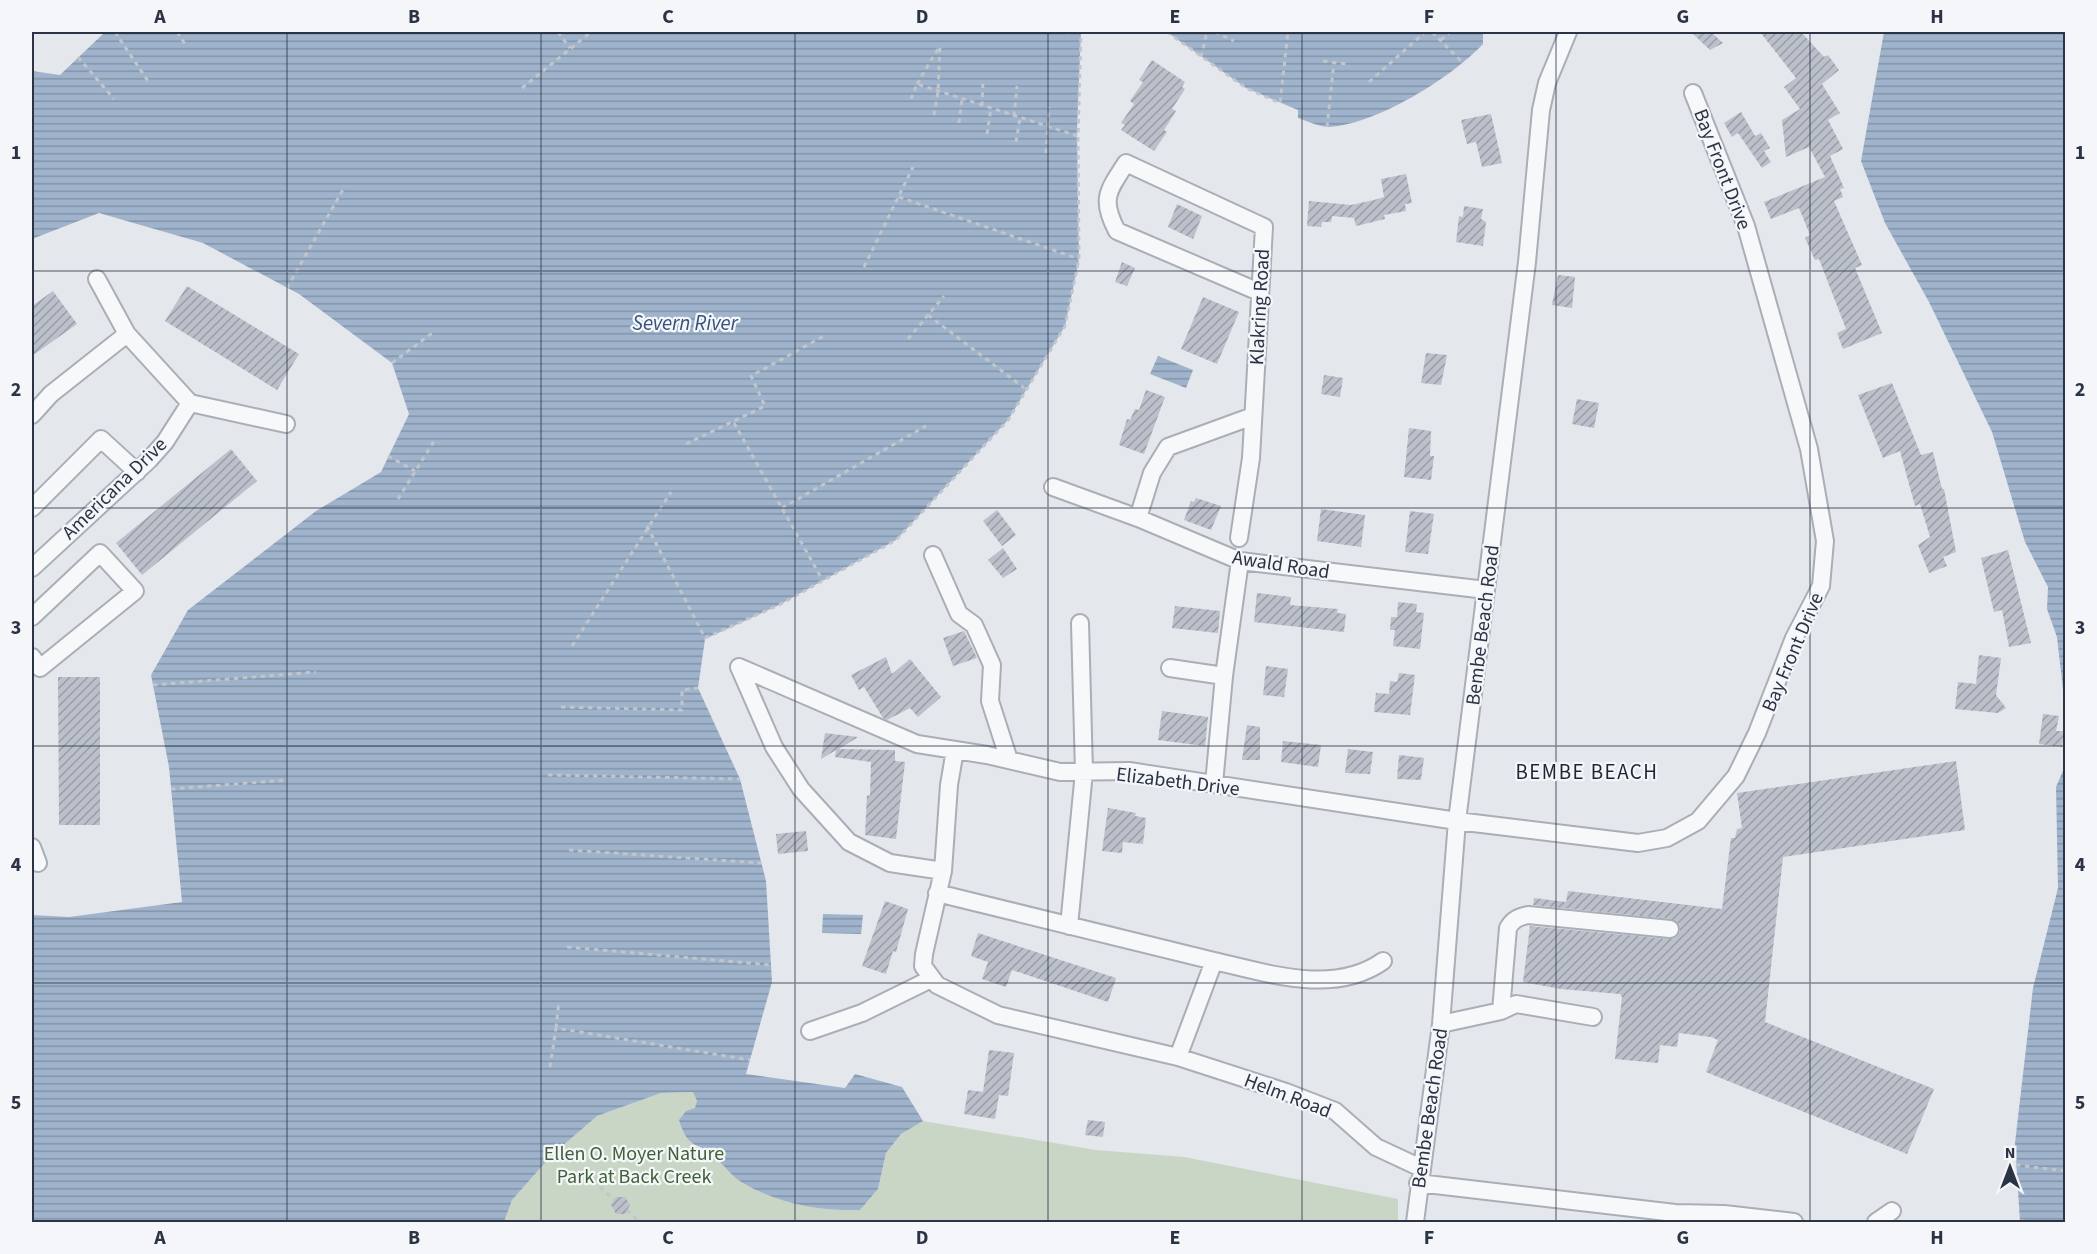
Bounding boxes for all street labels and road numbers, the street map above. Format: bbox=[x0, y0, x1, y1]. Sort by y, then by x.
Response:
street label: Bay Front Drive bbox=[1686, 105, 1758, 234]
street label: Klakring Road bbox=[1243, 248, 1277, 366]
street label: Americana Drive bbox=[56, 431, 174, 546]
street label: Awald Road bbox=[1230, 543, 1332, 586]
street label: Bembe Beach Road bbox=[1459, 543, 1507, 707]
street label: Bay Front Drive bbox=[1755, 588, 1831, 716]
street label: Elizabeth Drive bbox=[1114, 761, 1241, 803]
street label: Bembe Beach Road bbox=[1405, 1026, 1455, 1190]
street label: Helm Road bbox=[1240, 1066, 1335, 1125]

